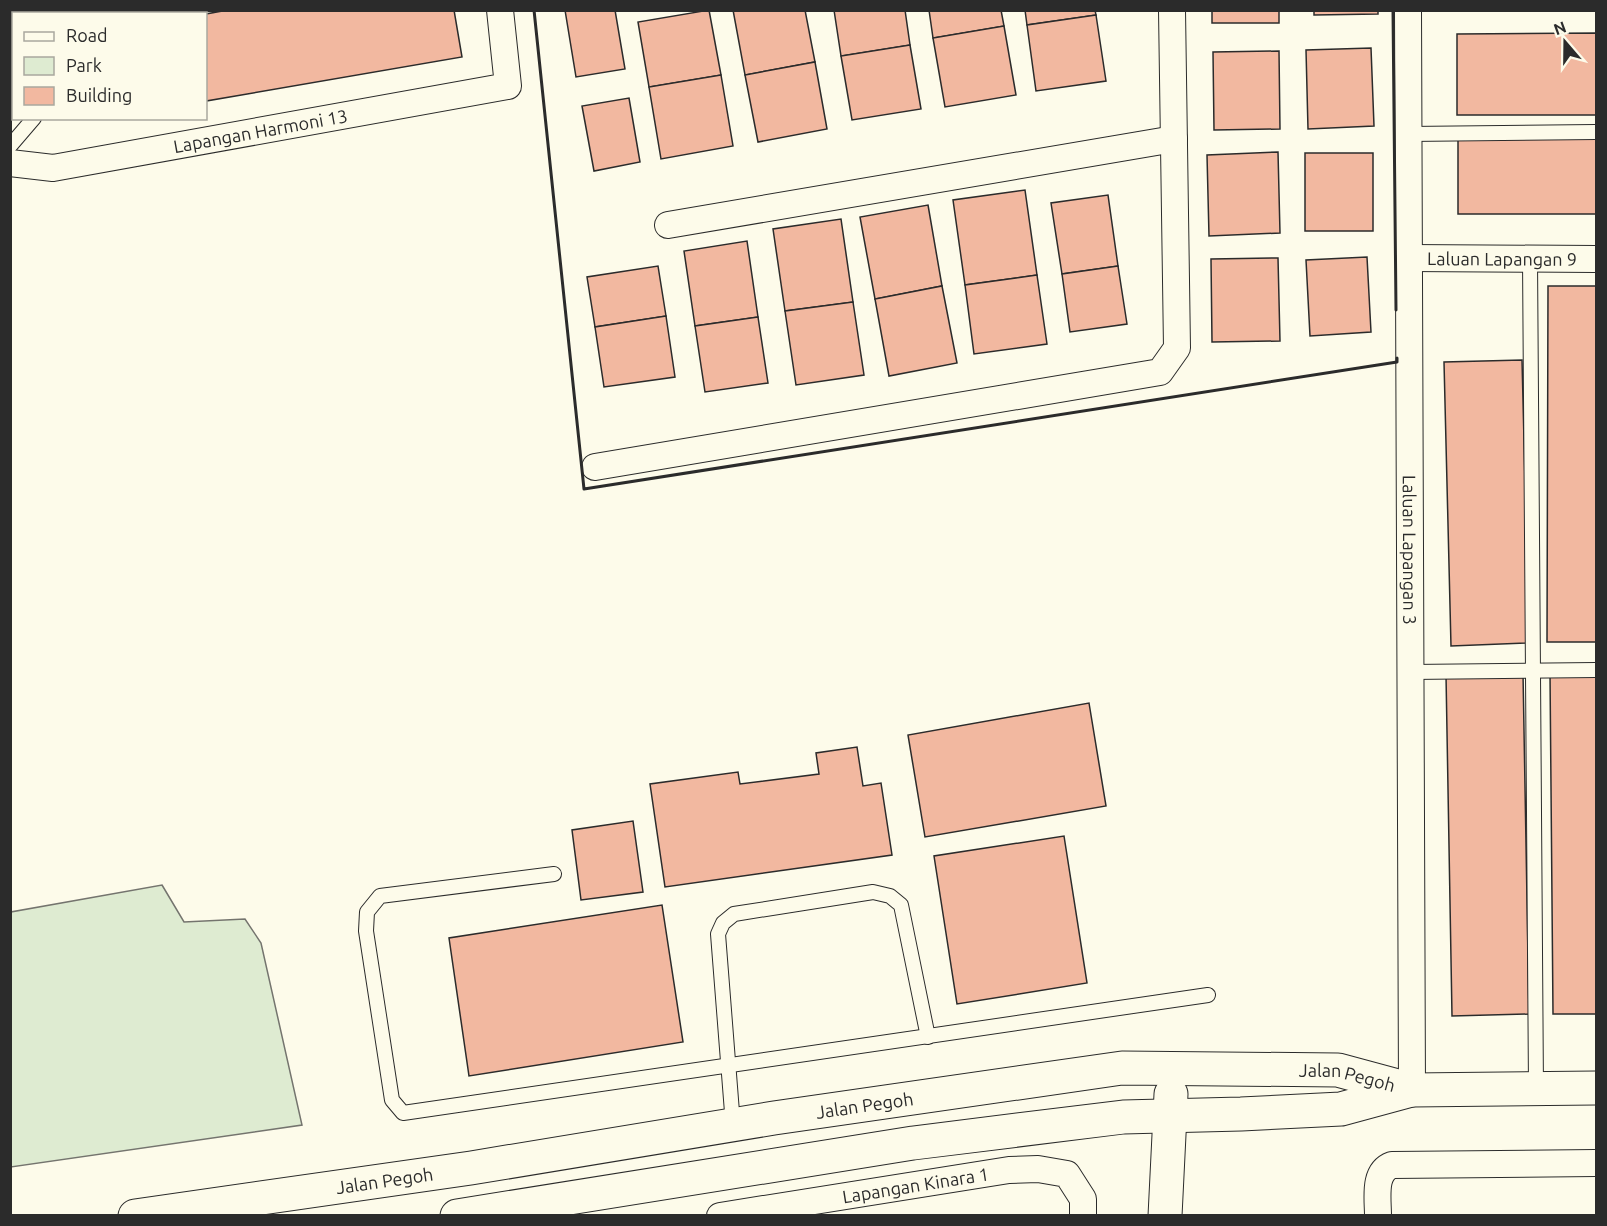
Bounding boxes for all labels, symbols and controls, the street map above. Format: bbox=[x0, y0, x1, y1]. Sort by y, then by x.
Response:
legend bbox=[12, 12, 207, 120]
north arrow bbox=[1535, 12, 1595, 72]
text: N bbox=[1551, 17, 1569, 38]
text: Road bbox=[66, 25, 108, 45]
text: Park bbox=[66, 55, 102, 75]
text: Building bbox=[66, 85, 132, 105]
street label: Lapangan Harmoni 13 bbox=[172, 105, 349, 156]
street label: Laluan Lapangan 9 bbox=[1427, 248, 1577, 269]
street label: Laluan Lapangan 3 bbox=[1400, 475, 1420, 625]
street label: Jalan Pegoh bbox=[1299, 1060, 1398, 1095]
street label: Jalan Pegoh bbox=[815, 1088, 915, 1122]
street label: Lapangan Kinara 1 bbox=[841, 1163, 990, 1206]
street label: Jalan Pegoh bbox=[335, 1164, 434, 1197]

